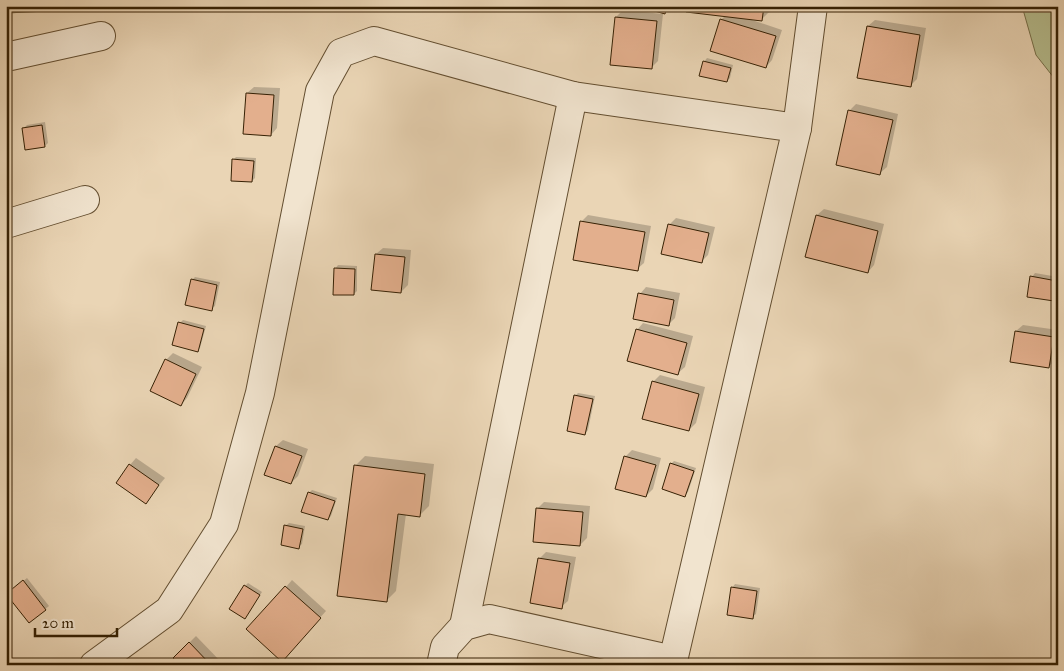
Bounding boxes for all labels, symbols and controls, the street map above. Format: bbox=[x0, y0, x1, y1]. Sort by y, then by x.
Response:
scale bar bbox=[35, 606, 118, 638]
text: 20 m bbox=[42, 614, 74, 632]

